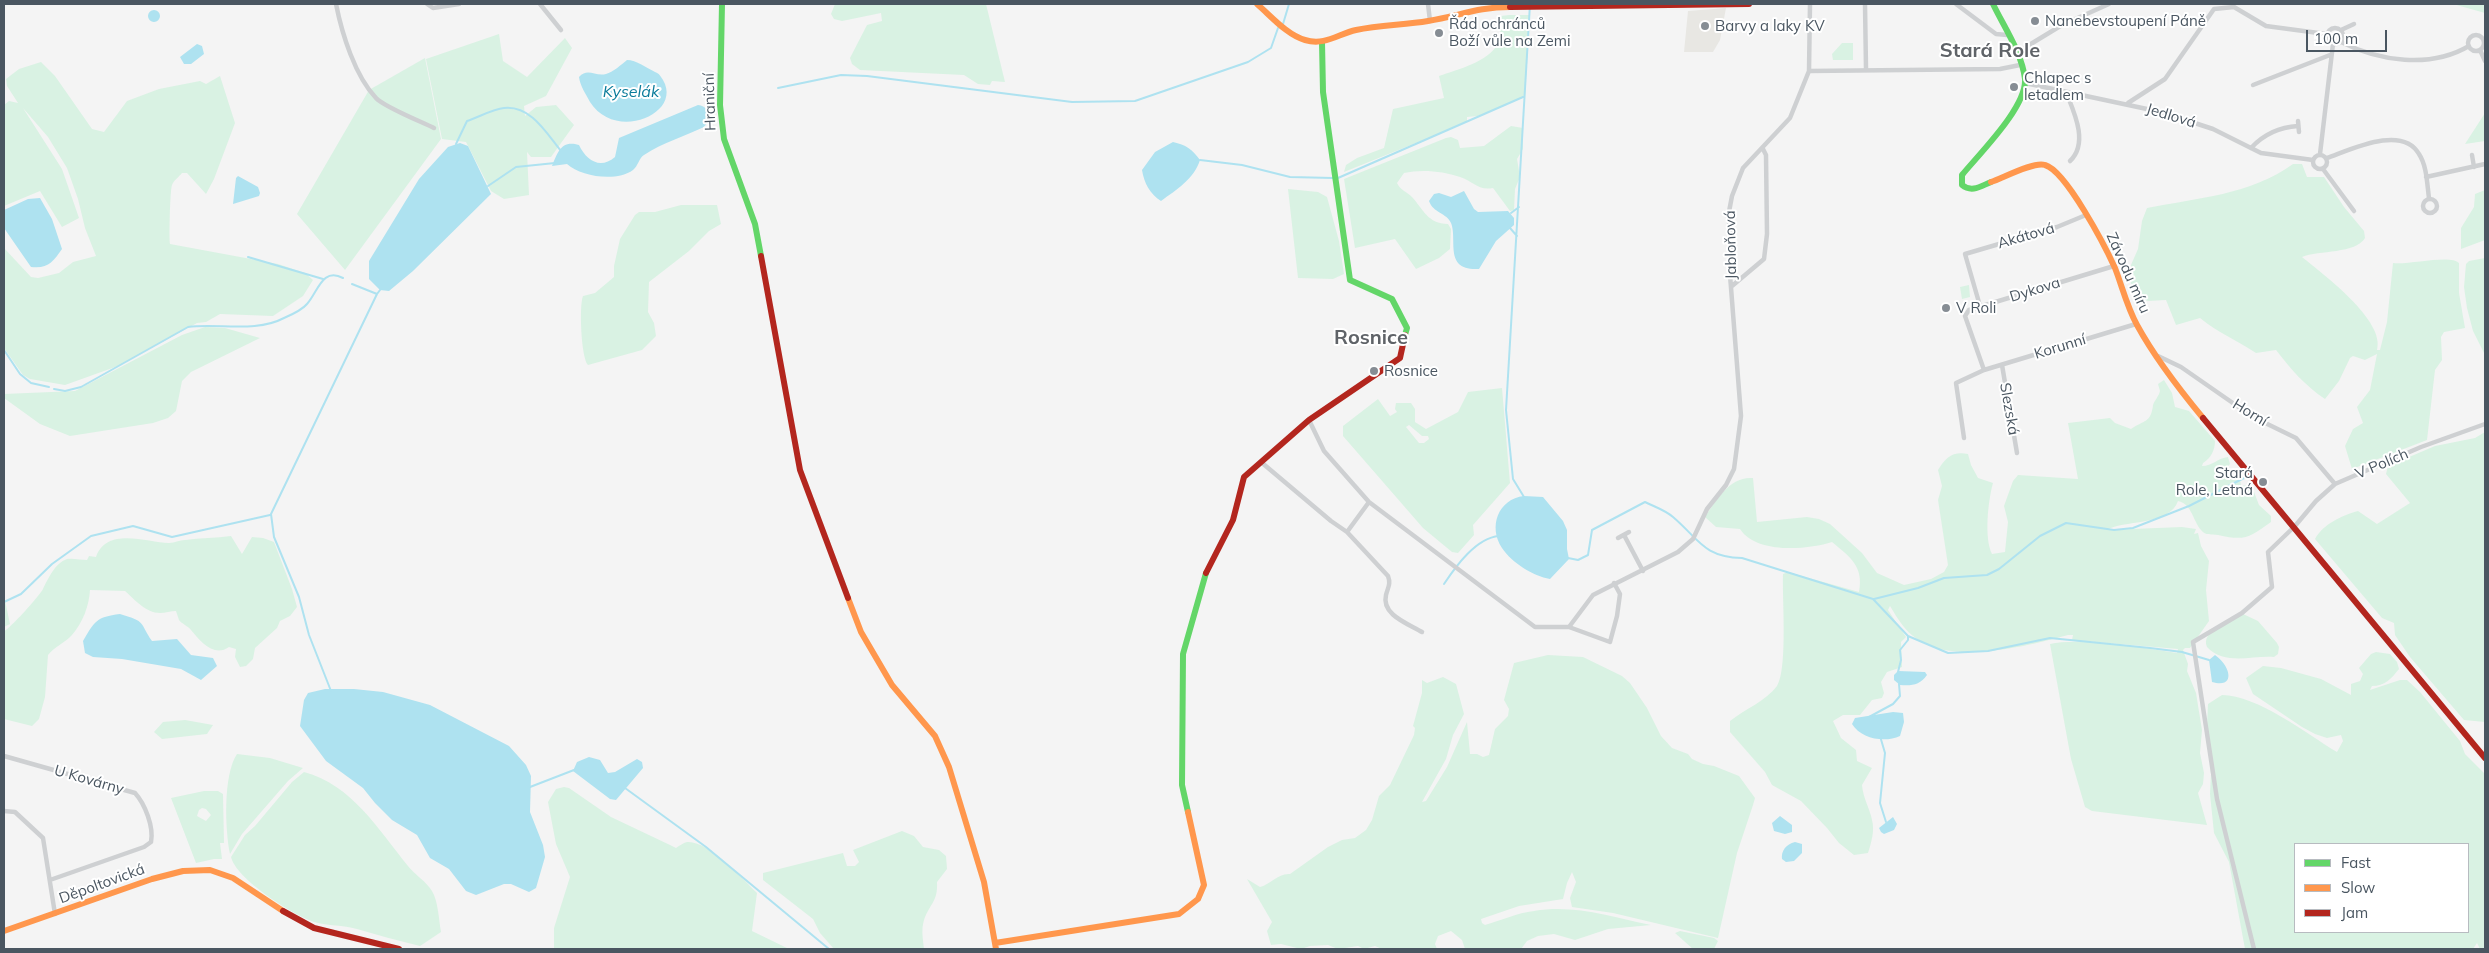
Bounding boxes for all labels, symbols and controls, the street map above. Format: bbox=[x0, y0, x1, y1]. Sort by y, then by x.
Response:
place label: Nanebevstoupení Páně bbox=[2045, 12, 2206, 30]
place label: Řád ochránců Boží vůle na Zemi bbox=[1449, 15, 1571, 50]
marker: Nanebevstoupení Páně bbox=[2029, 15, 2041, 27]
place label: Barvy a laky KV bbox=[1715, 17, 1825, 35]
marker: Barvy a laky KV bbox=[1699, 20, 1711, 32]
scale bar bbox=[2309, 20, 2390, 52]
marker: Řád ochránců Boží vůle na Zemi bbox=[1433, 27, 1445, 39]
text: 100 m bbox=[2314, 29, 2358, 48]
district label: Stará Role bbox=[1940, 39, 2040, 63]
place label: Chlapec s letadlem bbox=[2024, 69, 2092, 104]
street label: Hraniční bbox=[700, 73, 720, 131]
marker: Chlapec s letadlem bbox=[2008, 81, 2020, 93]
water label: Kyselák bbox=[603, 82, 659, 102]
street label: Jedlová bbox=[2144, 100, 2198, 132]
street label: Jabloňová bbox=[1721, 210, 1741, 280]
street label: Akátová bbox=[1995, 219, 2057, 253]
street label: Závodu míru bbox=[2102, 230, 2154, 316]
street label: Dykova bbox=[2008, 274, 2062, 306]
place label: V Roli bbox=[1956, 299, 1996, 317]
marker: V Roli bbox=[1940, 302, 1952, 314]
district label: Rosnice bbox=[1334, 326, 1408, 350]
street label: Korunní bbox=[2032, 331, 2088, 363]
place label: Rosnice bbox=[1384, 362, 1438, 380]
marker: Rosnice bbox=[1368, 365, 1380, 377]
street label: Slezská bbox=[1996, 381, 2022, 437]
street label: Horní bbox=[2229, 396, 2271, 430]
street label: V Polích bbox=[2353, 445, 2411, 483]
place label: Stará Role, Letná bbox=[2176, 464, 2253, 499]
marker: Stará Role, Letná bbox=[2257, 476, 2269, 488]
street label: U Kovárny bbox=[52, 761, 126, 799]
legend bbox=[2294, 843, 2469, 933]
text: Fast bbox=[2341, 853, 2371, 872]
street label: Děpoltovická bbox=[57, 860, 147, 908]
text: Slow bbox=[2341, 878, 2375, 897]
text: Jam bbox=[2341, 903, 2368, 922]

